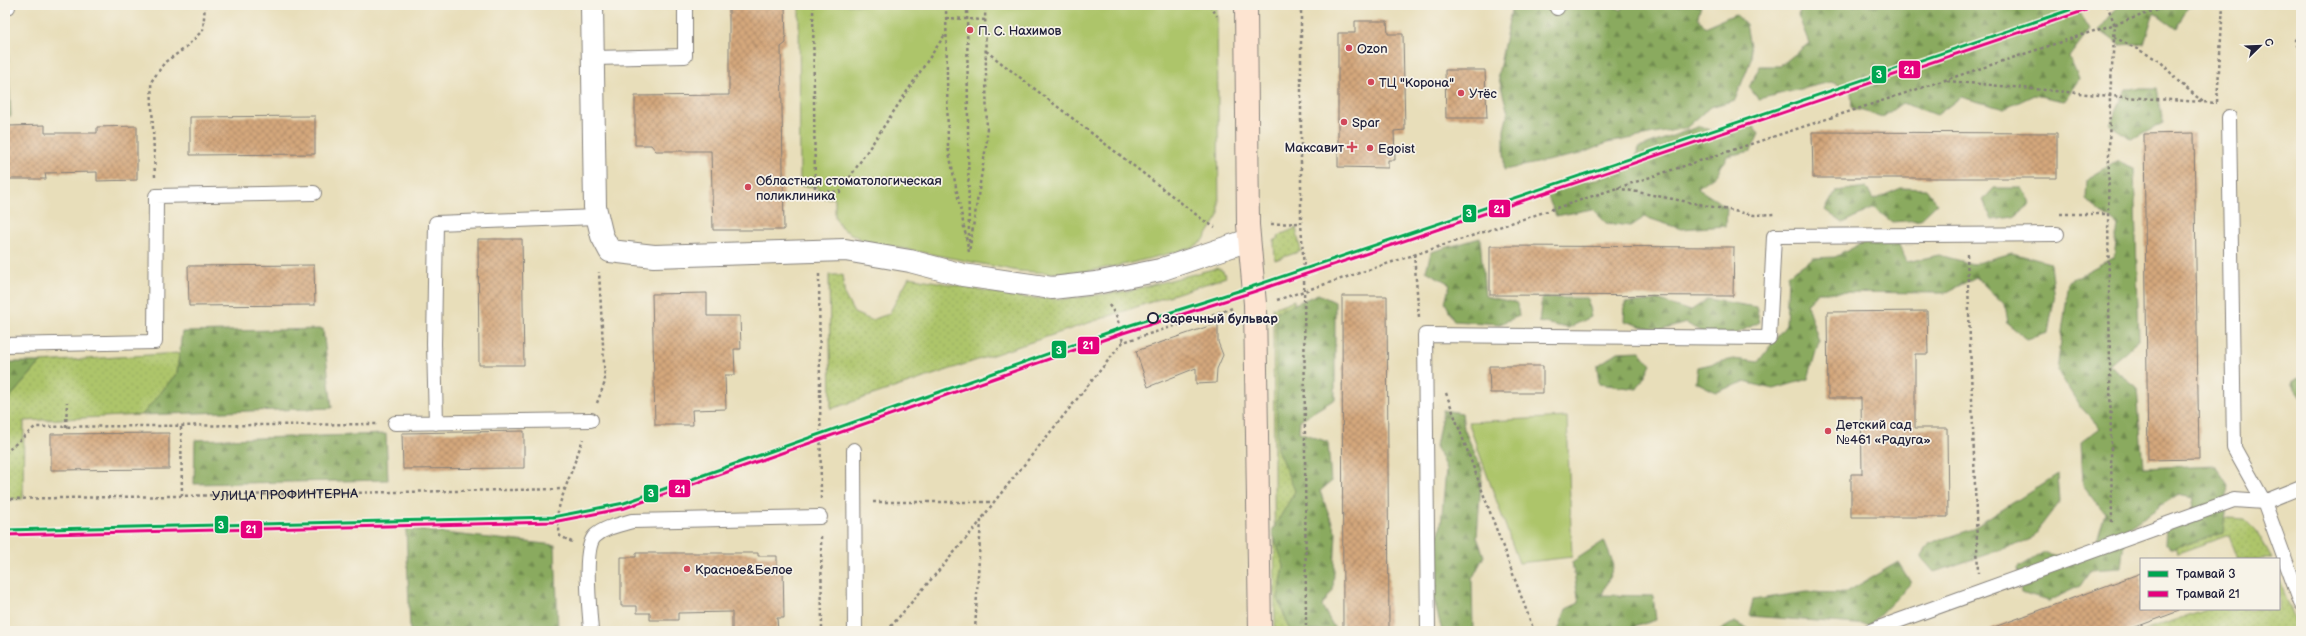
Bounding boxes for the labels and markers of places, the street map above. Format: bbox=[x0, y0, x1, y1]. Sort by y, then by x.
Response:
place label: П. С. Нахимов bbox=[978, 23, 1061, 39]
marker: П. С. Нахимов bbox=[965, 25, 975, 35]
place label: Ozon bbox=[1357, 41, 1387, 57]
marker: Ozon bbox=[1344, 43, 1354, 53]
place label: ТЦ "Корона" bbox=[1379, 75, 1454, 91]
marker: ТЦ "Корона" bbox=[1366, 77, 1376, 87]
place label: Утёс bbox=[1469, 86, 1497, 102]
marker: Утёс bbox=[1456, 88, 1466, 98]
place label: Spar bbox=[1352, 115, 1380, 131]
marker: Spar bbox=[1339, 117, 1349, 127]
place label: Максавит bbox=[1285, 140, 1344, 156]
place label: Egoist bbox=[1378, 141, 1415, 157]
marker: Максавит bbox=[1347, 142, 1357, 152]
marker: Egoist bbox=[1365, 143, 1375, 153]
place label: Областная стоматологическая поликлиника bbox=[756, 173, 942, 204]
marker: Областная стоматологическая поликлиника bbox=[743, 182, 753, 192]
place label: Заречный бульвар bbox=[1162, 311, 1278, 327]
marker: Заречный бульвар bbox=[1147, 312, 1159, 324]
place label: Детский сад №461 «Радуга» bbox=[1836, 417, 1931, 448]
marker: Детский сад №461 «Радуга» bbox=[1823, 426, 1833, 436]
place label: Красное&Белое bbox=[695, 562, 792, 578]
marker: Красное&Белое bbox=[682, 564, 692, 574]

